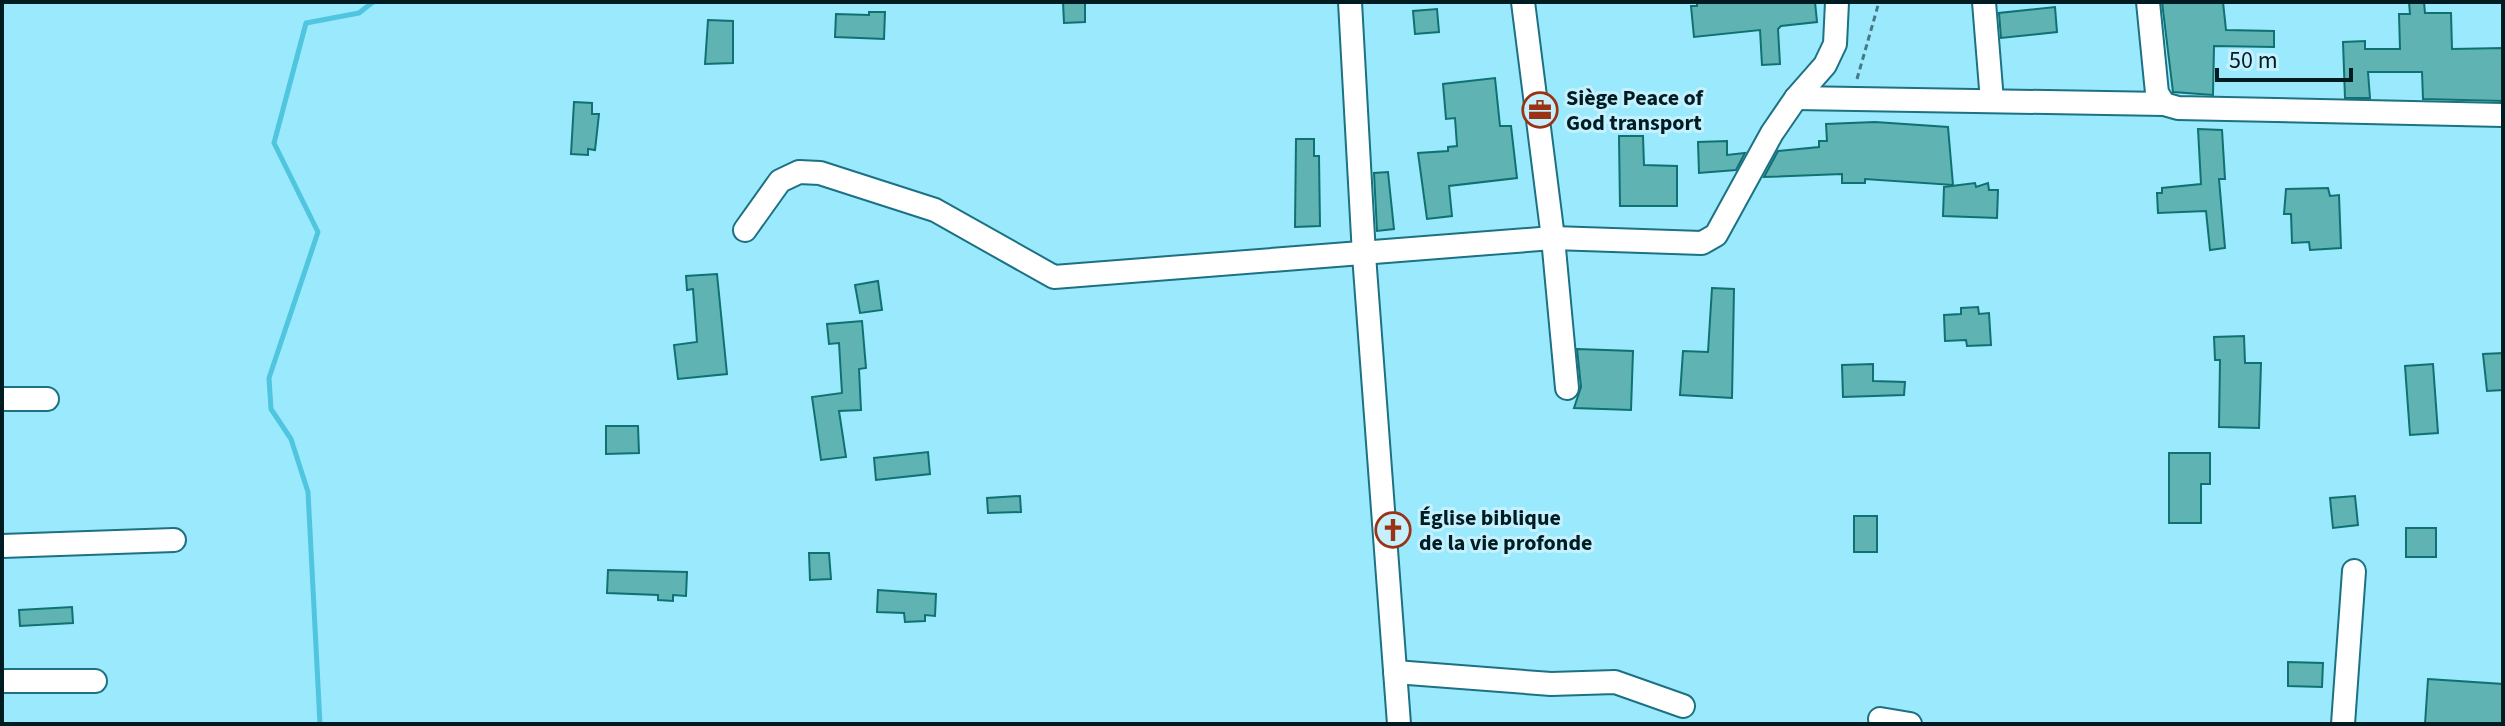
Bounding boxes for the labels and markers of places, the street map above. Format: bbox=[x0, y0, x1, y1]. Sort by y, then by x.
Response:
place label: Siège Peace of God transport bbox=[1566, 82, 1705, 139]
office icon: Siège Peace of God transport bbox=[1521, 91, 1559, 129]
place label: Église biblique de la vie profonde bbox=[1419, 502, 1592, 559]
church icon: Église biblique de la vie profonde bbox=[1374, 511, 1412, 549]

